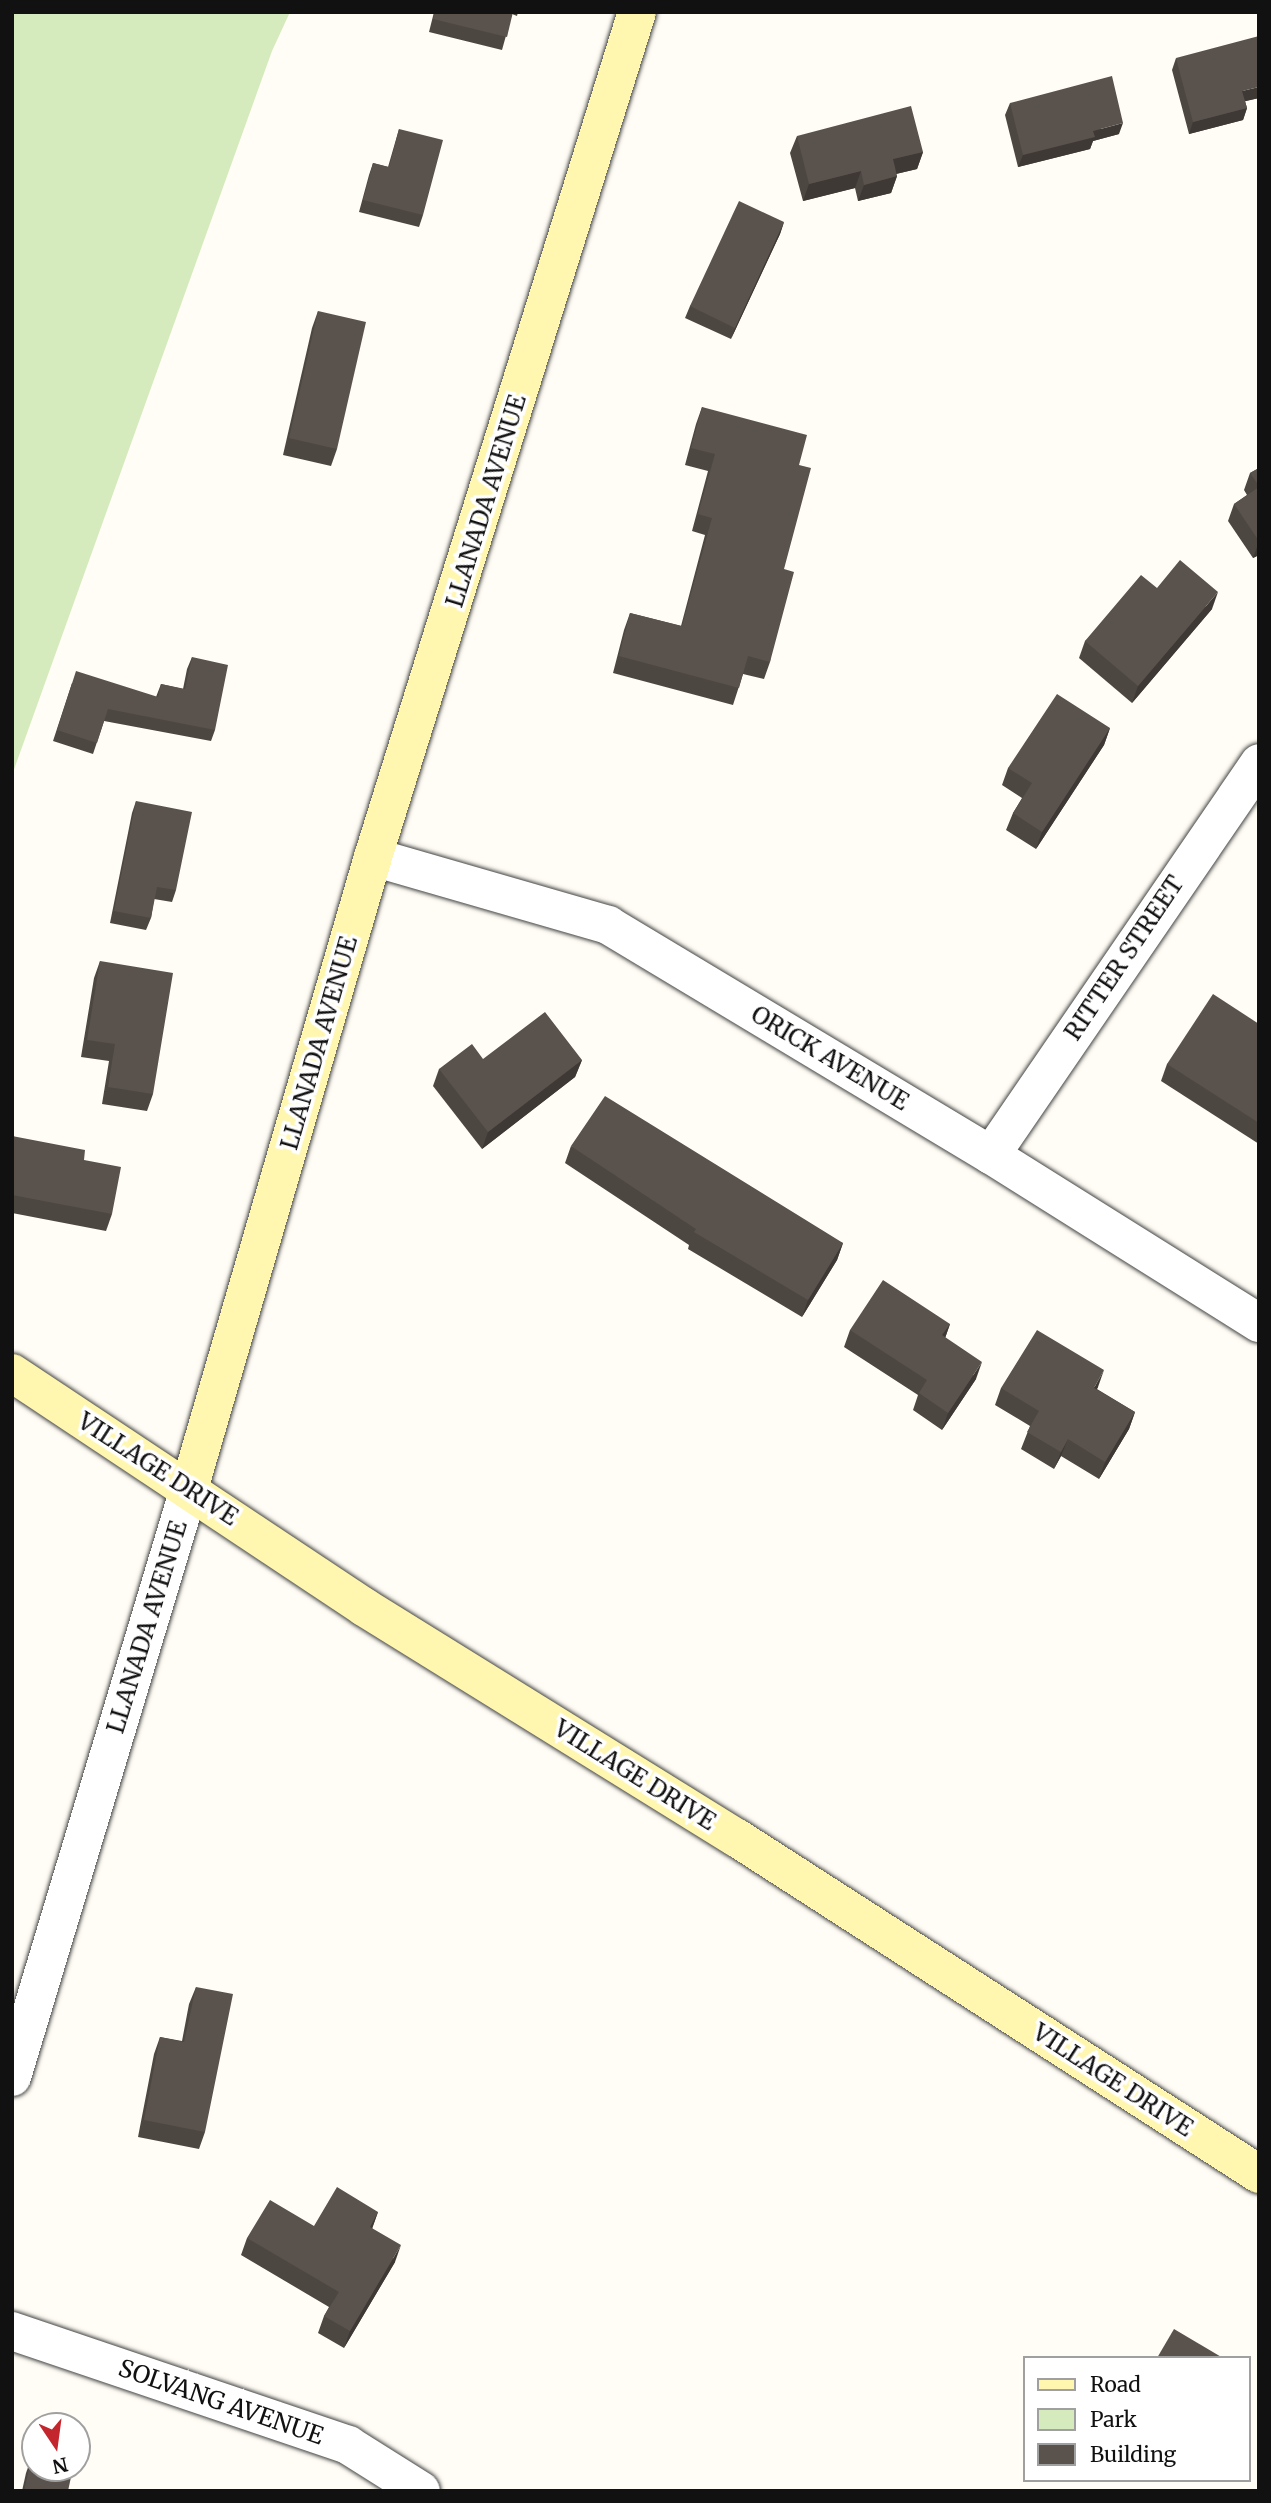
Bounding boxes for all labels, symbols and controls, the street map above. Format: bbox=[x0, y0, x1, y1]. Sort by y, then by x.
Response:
street label: LLANADA AVENUE bbox=[440, 391, 532, 611]
street label: RITTER STREET bbox=[1058, 870, 1190, 1046]
street label: LLANADA AVENUE bbox=[275, 933, 363, 1153]
street label: ORICK AVENUE bbox=[746, 1000, 914, 1116]
street label: VILLAGE DRIVE bbox=[73, 1407, 243, 1531]
street label: LLANADA AVENUE bbox=[101, 1517, 193, 1737]
street label: VILLAGE DRIVE bbox=[549, 1714, 721, 1836]
street label: VILLAGE DRIVE bbox=[1028, 2018, 1198, 2142]
street label: SOLVANG AVENUE bbox=[115, 2353, 327, 2451]
legend bbox=[1023, 2356, 1250, 2482]
text: Road bbox=[1090, 2371, 1141, 2398]
text: Park bbox=[1090, 2406, 1137, 2433]
north arrow bbox=[21, 2412, 91, 2482]
text: Building bbox=[1090, 2441, 1176, 2468]
text: N bbox=[50, 2452, 70, 2479]

